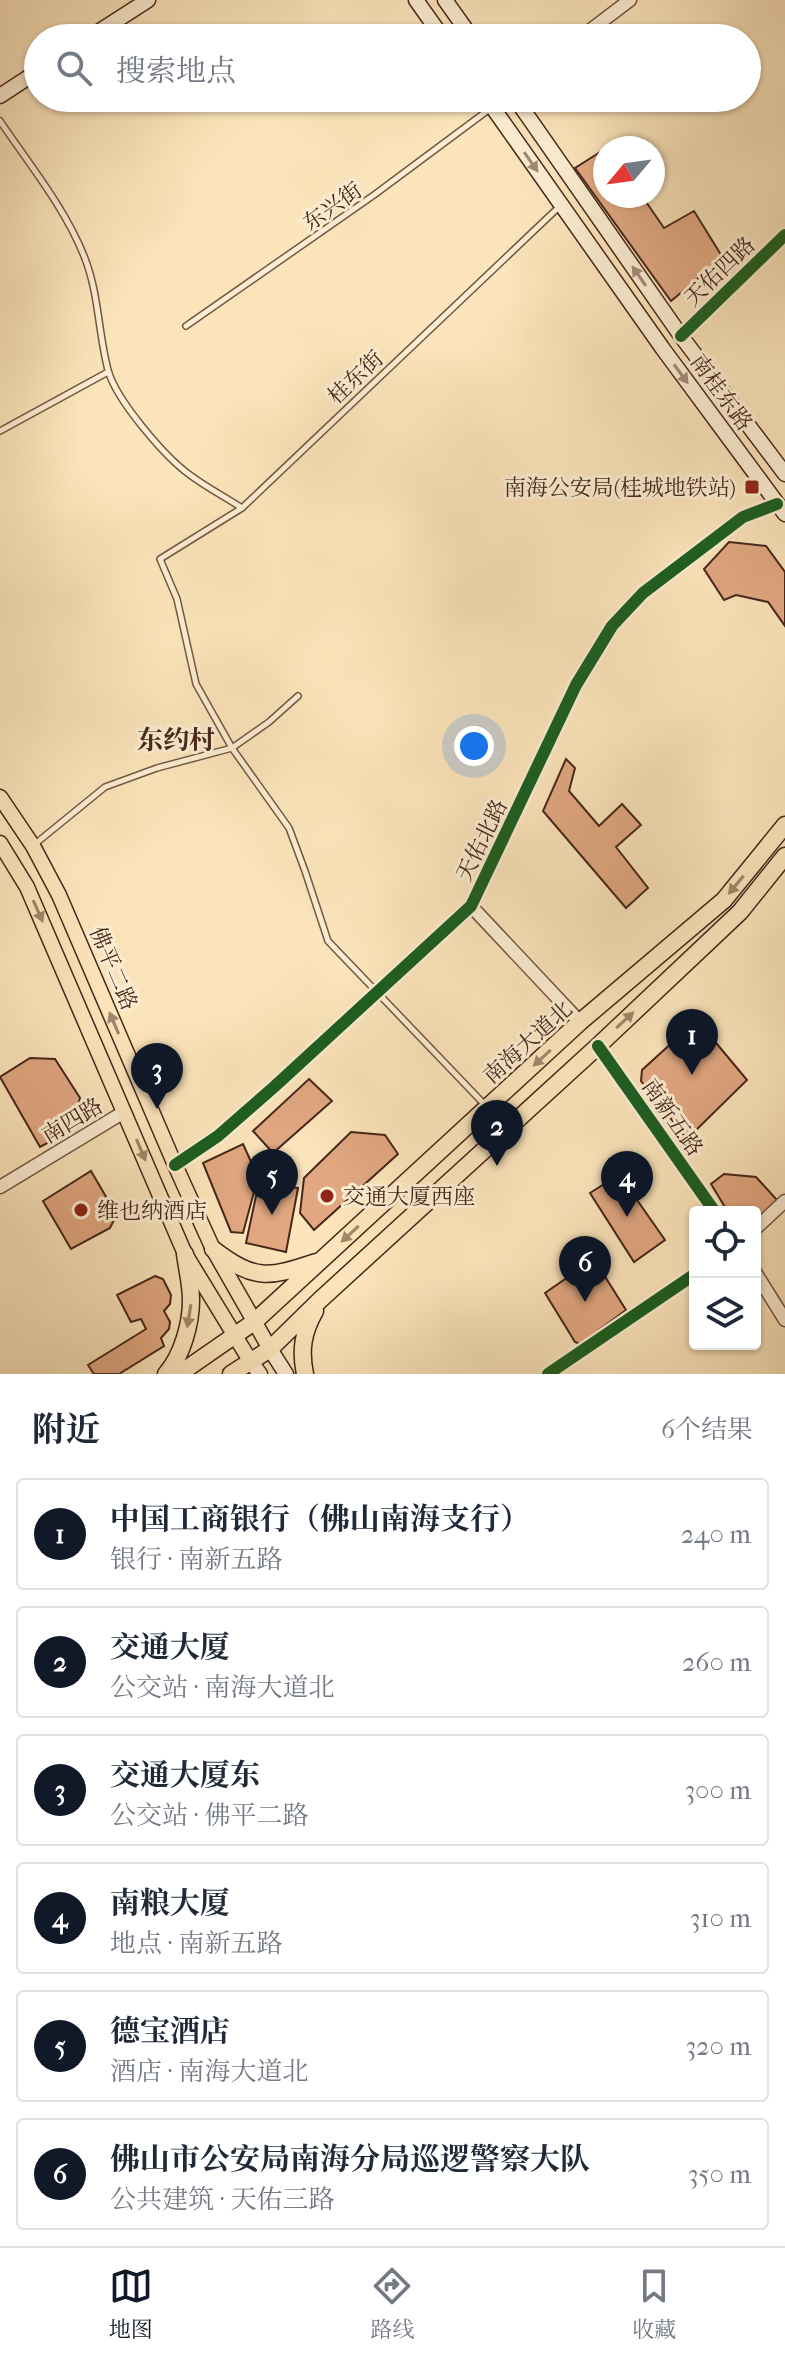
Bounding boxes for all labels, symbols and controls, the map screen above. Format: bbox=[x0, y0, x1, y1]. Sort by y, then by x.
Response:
search box bbox=[24, 24, 761, 112]
icon: search bbox=[52, 46, 96, 90]
text: 搜索地点 bbox=[116, 54, 236, 89]
north arrow bbox=[593, 136, 665, 208]
one-way arrow bbox=[523, 151, 538, 172]
street label: 东兴街 bbox=[298, 177, 367, 236]
street label: 天佑四路 bbox=[679, 232, 760, 312]
one-way arrow bbox=[632, 265, 648, 286]
street label: 桂东街 bbox=[323, 346, 389, 410]
street label: 南桂东路 bbox=[685, 349, 758, 436]
one-way arrow bbox=[673, 363, 688, 384]
place label: 南海公安局(桂城地铁站) bbox=[504, 475, 736, 501]
marker: 南海公安局(桂城地铁站) bbox=[743, 478, 761, 496]
district label: 东约村 bbox=[137, 725, 215, 756]
your location bbox=[454, 726, 494, 766]
street label: 天佑北路 bbox=[451, 795, 513, 886]
one-way arrow bbox=[728, 875, 745, 895]
one-way arrow bbox=[31, 899, 44, 923]
street label: 佛平二路 bbox=[84, 923, 142, 1014]
street label: 南海大道北 bbox=[478, 996, 577, 1089]
pin: 1 bbox=[666, 1009, 718, 1075]
one-way arrow bbox=[107, 1012, 120, 1035]
one-way arrow bbox=[615, 1012, 634, 1030]
pin: 3 bbox=[131, 1043, 183, 1109]
one-way arrow bbox=[532, 1048, 551, 1066]
street label: 南新五路 bbox=[636, 1074, 708, 1161]
street label: 南四路 bbox=[38, 1093, 108, 1149]
pin: 2 bbox=[471, 1100, 523, 1166]
one-way arrow bbox=[134, 1138, 147, 1162]
pin: 5 bbox=[246, 1149, 298, 1215]
pin: 4 bbox=[601, 1151, 653, 1217]
place label: 交通大厦西座 bbox=[343, 1184, 475, 1210]
marker: 交通大厦西座 bbox=[318, 1187, 336, 1205]
place label: 维也纳酒店 bbox=[97, 1198, 207, 1224]
marker: 维也纳酒店 bbox=[72, 1201, 90, 1219]
map controls bbox=[689, 1206, 761, 1350]
button: locate bbox=[689, 1206, 761, 1278]
one-way arrow bbox=[341, 1224, 360, 1242]
pin: 6 bbox=[559, 1236, 611, 1302]
button: layers bbox=[689, 1278, 761, 1350]
one-way arrow bbox=[182, 1304, 194, 1329]
text: 附近 bbox=[32, 1410, 100, 1450]
text: 6个结果 bbox=[661, 1414, 753, 1445]
text: 中国工商银行（佛山南海支行） bbox=[110, 1502, 530, 1537]
text: 1 bbox=[55, 1519, 65, 1550]
text: 240 m bbox=[681, 1519, 751, 1550]
text: 银行 · 南新五路 bbox=[110, 1544, 282, 1575]
text: 交通大厦 bbox=[110, 1630, 230, 1665]
text: 2 bbox=[53, 1647, 67, 1678]
text: 260 m bbox=[682, 1647, 751, 1678]
text: 公交站 · 南海大道北 bbox=[110, 1672, 334, 1703]
text: 交通大厦东 bbox=[110, 1758, 260, 1793]
text: 3 bbox=[55, 1775, 65, 1806]
text: 300 m bbox=[684, 1775, 751, 1806]
text: 公交站 · 佛平二路 bbox=[110, 1800, 308, 1831]
text: 南粮大厦 bbox=[110, 1886, 230, 1921]
text: 4 bbox=[52, 1903, 68, 1934]
text: 310 m bbox=[690, 1903, 751, 1934]
text: 地点 · 南新五路 bbox=[110, 1928, 282, 1959]
text: 德宝酒店 bbox=[110, 2014, 230, 2049]
text: 5 bbox=[54, 2031, 66, 2062]
text: 320 m bbox=[685, 2031, 751, 2062]
text: 酒店 · 南海大道北 bbox=[110, 2056, 308, 2087]
text: 佛山市公安局南海分局巡逻警察大队 bbox=[110, 2142, 590, 2177]
text: 6 bbox=[53, 2159, 67, 2190]
text: 350 m bbox=[688, 2159, 751, 2190]
text: 公共建筑 · 天佑三路 bbox=[110, 2184, 334, 2215]
tab: 地图 bbox=[109, 2264, 153, 2343]
tab: 路线 bbox=[370, 2264, 414, 2343]
tab: 收藏 bbox=[632, 2264, 676, 2343]

